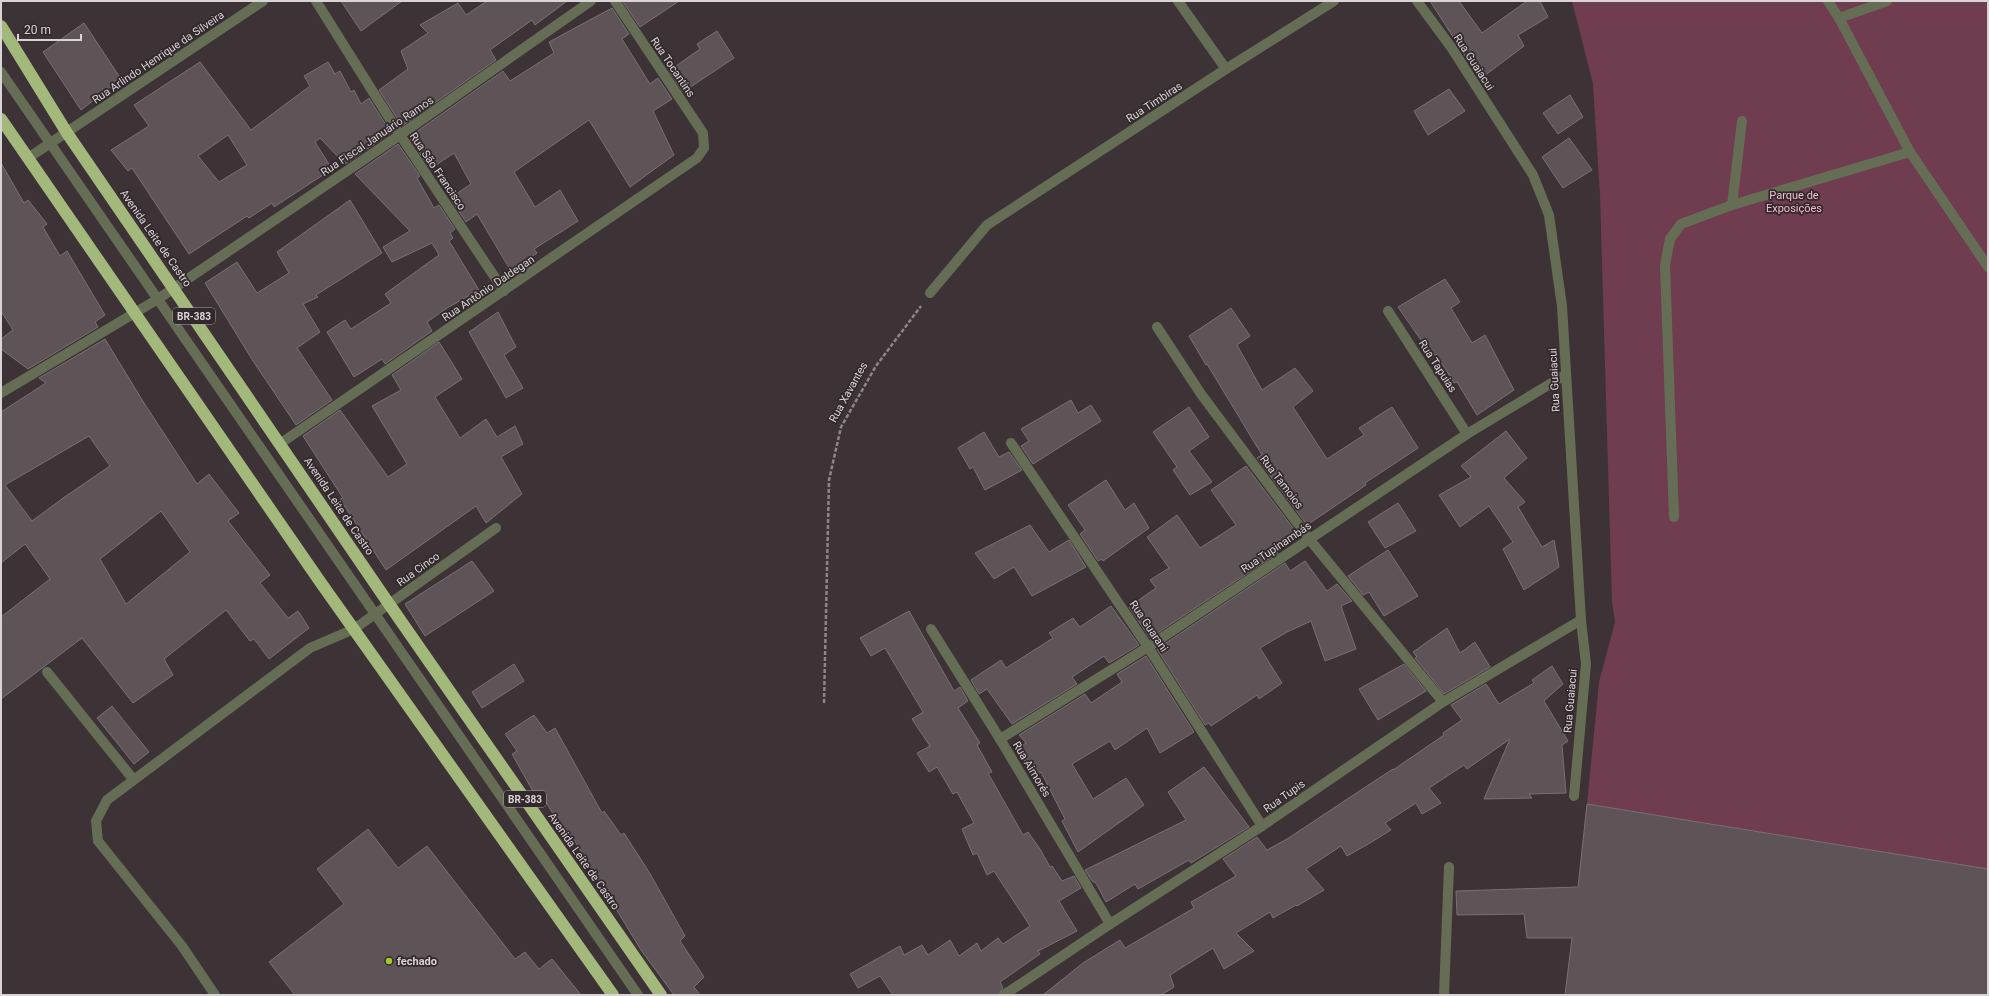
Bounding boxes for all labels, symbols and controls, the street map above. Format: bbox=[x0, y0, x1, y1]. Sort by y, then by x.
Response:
street label: Rua Arlindo Henrique da Silveira bbox=[90, 8, 227, 106]
scale bar bbox=[18, 16, 81, 42]
text: 20 m bbox=[24, 23, 51, 37]
street label: Rua Guaiacui bbox=[1451, 32, 1497, 93]
street label: Rua Tocantins bbox=[648, 35, 698, 100]
street label: Rua Timbiras bbox=[1124, 79, 1185, 125]
street label: Rua Fiscal Januário Ramos bbox=[318, 94, 436, 179]
street label: Rua São Francisco bbox=[407, 130, 468, 213]
street label: Avenida Leite de Castro bbox=[117, 187, 194, 289]
park label: Parque de Exposições bbox=[1766, 189, 1822, 215]
street label: Rua Antônio Daldegan bbox=[440, 253, 537, 324]
road number: BR-383 bbox=[173, 308, 215, 324]
street label: Rua Tapuias bbox=[1416, 338, 1460, 395]
street label: Rua Guaiacui bbox=[1546, 348, 1563, 412]
street label: Rua Xavantes bbox=[827, 360, 870, 425]
street label: Rua Tamoios bbox=[1257, 453, 1306, 512]
street label: Avenida Leite de Castro bbox=[301, 455, 376, 558]
street label: Rua Tupinambás bbox=[1239, 519, 1314, 576]
street label: Rua Cinco bbox=[394, 550, 442, 589]
street label: Rua Guarani bbox=[1127, 598, 1171, 655]
street label: Rua Guaiacui bbox=[1561, 668, 1580, 734]
street label: Rua Aimorés bbox=[1010, 739, 1053, 800]
street label: Rua Tupis bbox=[1261, 777, 1308, 815]
road number: BR-383 bbox=[504, 791, 546, 807]
street label: Avenida Leite de Castro bbox=[545, 810, 622, 912]
place label: fechado bbox=[397, 955, 437, 968]
marker: fechado bbox=[384, 956, 394, 966]

